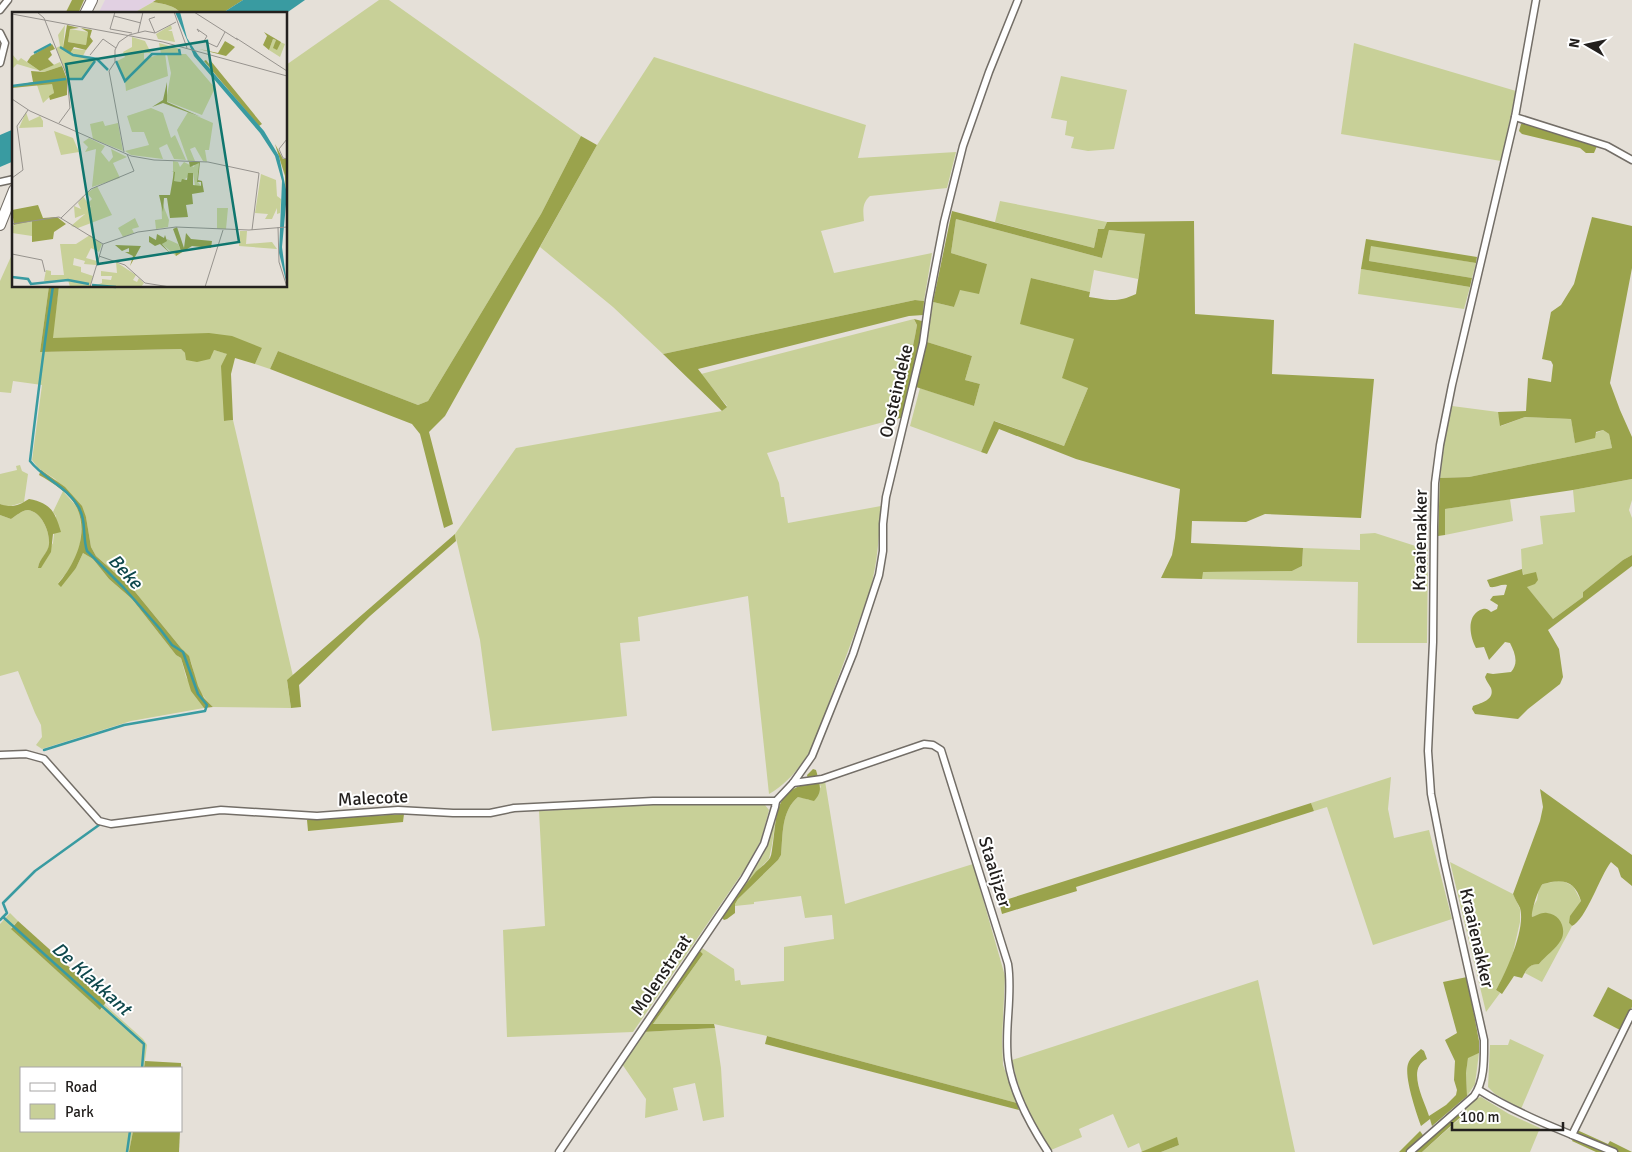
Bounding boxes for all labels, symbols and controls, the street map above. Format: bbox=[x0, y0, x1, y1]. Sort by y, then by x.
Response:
inset map bbox=[12, 12, 288, 288]
north arrow bbox=[1562, 20, 1612, 70]
text: N bbox=[1565, 37, 1584, 49]
street label: Oosteindeke bbox=[875, 342, 917, 440]
street label: Kraaienakker bbox=[1408, 489, 1432, 591]
water label: Beke bbox=[103, 549, 149, 595]
street label: Malecote bbox=[337, 785, 409, 811]
street label: Staalijzer bbox=[974, 834, 1016, 910]
street label: Kraaienakker bbox=[1455, 886, 1499, 990]
street label: Molenstraat bbox=[626, 930, 696, 1020]
water label: De Klakkant bbox=[47, 937, 138, 1022]
legend bbox=[20, 1067, 182, 1132]
text: Road bbox=[65, 1078, 97, 1096]
scale bar bbox=[1452, 1100, 1563, 1132]
text: Park bbox=[65, 1103, 94, 1121]
text: 100 m bbox=[1460, 1108, 1500, 1126]

